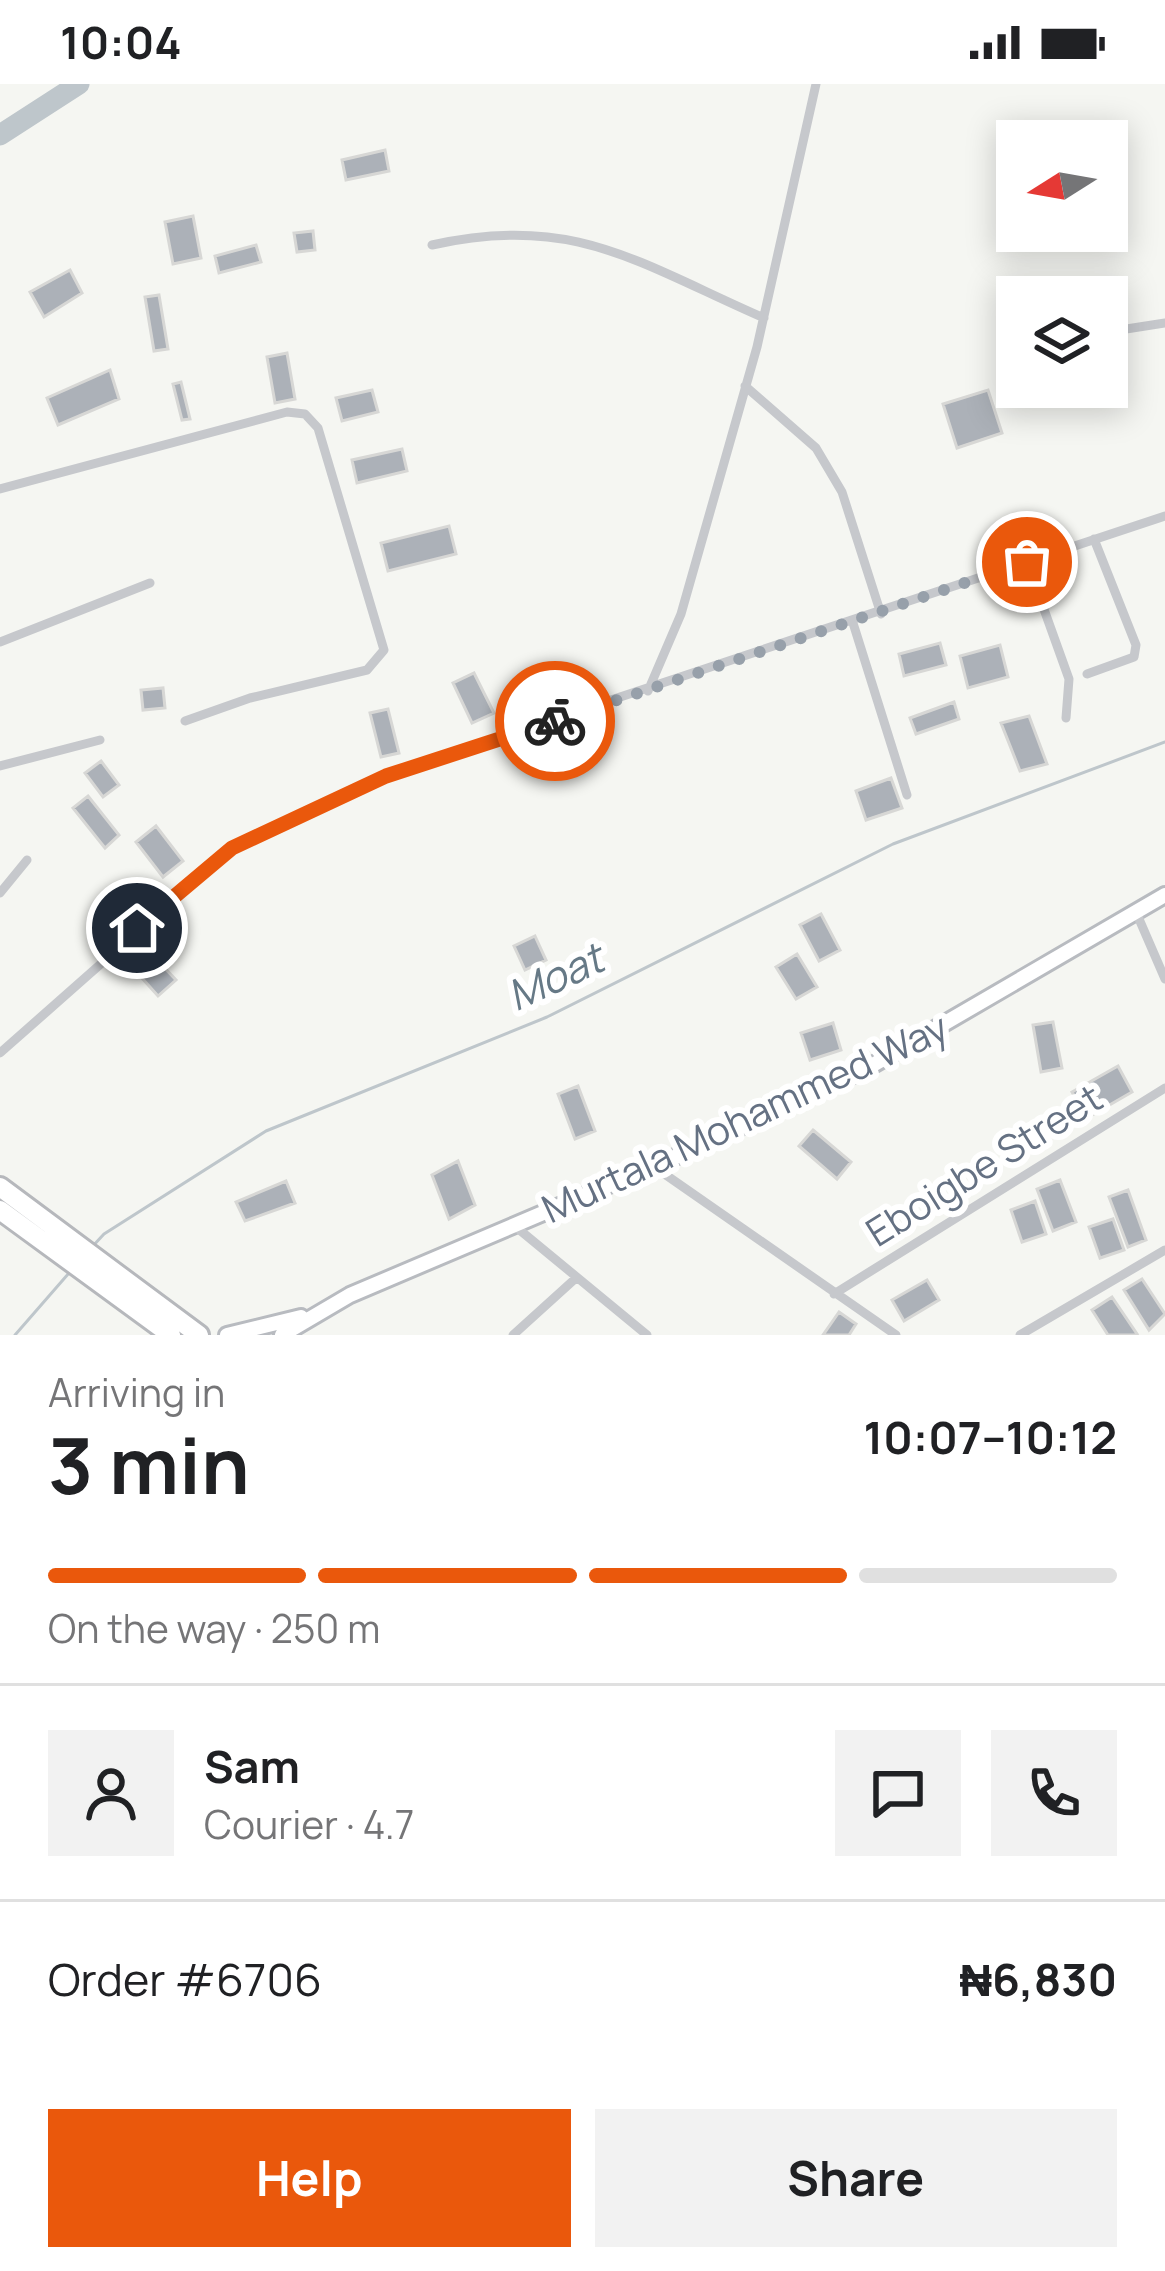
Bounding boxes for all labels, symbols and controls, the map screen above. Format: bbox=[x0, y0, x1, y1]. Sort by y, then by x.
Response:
text: 10:04 bbox=[60, 11, 182, 73]
north arrow bbox=[996, 120, 1128, 252]
map controls bbox=[996, 120, 1128, 408]
button: layers bbox=[996, 276, 1128, 408]
pin bbox=[976, 511, 1078, 613]
icon: bag bbox=[994, 529, 1060, 595]
courier bbox=[495, 661, 615, 781]
icon: bike bbox=[522, 688, 588, 754]
pin bbox=[86, 877, 188, 979]
icon: home bbox=[104, 895, 170, 961]
water label: Moat bbox=[497, 927, 616, 1024]
street label: Murtala Mohammed Way bbox=[533, 999, 956, 1235]
street label: Eboigbe Street bbox=[855, 1070, 1112, 1258]
text: Arriving in bbox=[48, 1365, 225, 1419]
text: 10:07–10:12 bbox=[863, 1406, 1117, 1468]
text: 3 min bbox=[48, 1411, 250, 1517]
text: On the way · 250 m bbox=[48, 1601, 380, 1655]
button: person bbox=[48, 1730, 174, 1856]
button: chat bbox=[835, 1730, 961, 1856]
button: phone bbox=[991, 1730, 1117, 1856]
text: Sam bbox=[204, 1735, 300, 1797]
text: Courier · 4.7 bbox=[204, 1797, 414, 1851]
text: Order #6706 bbox=[48, 1948, 322, 2010]
text: ₦6,830 bbox=[960, 1948, 1117, 2010]
button: Help bbox=[48, 2109, 571, 2247]
button: Share bbox=[595, 2109, 1117, 2247]

